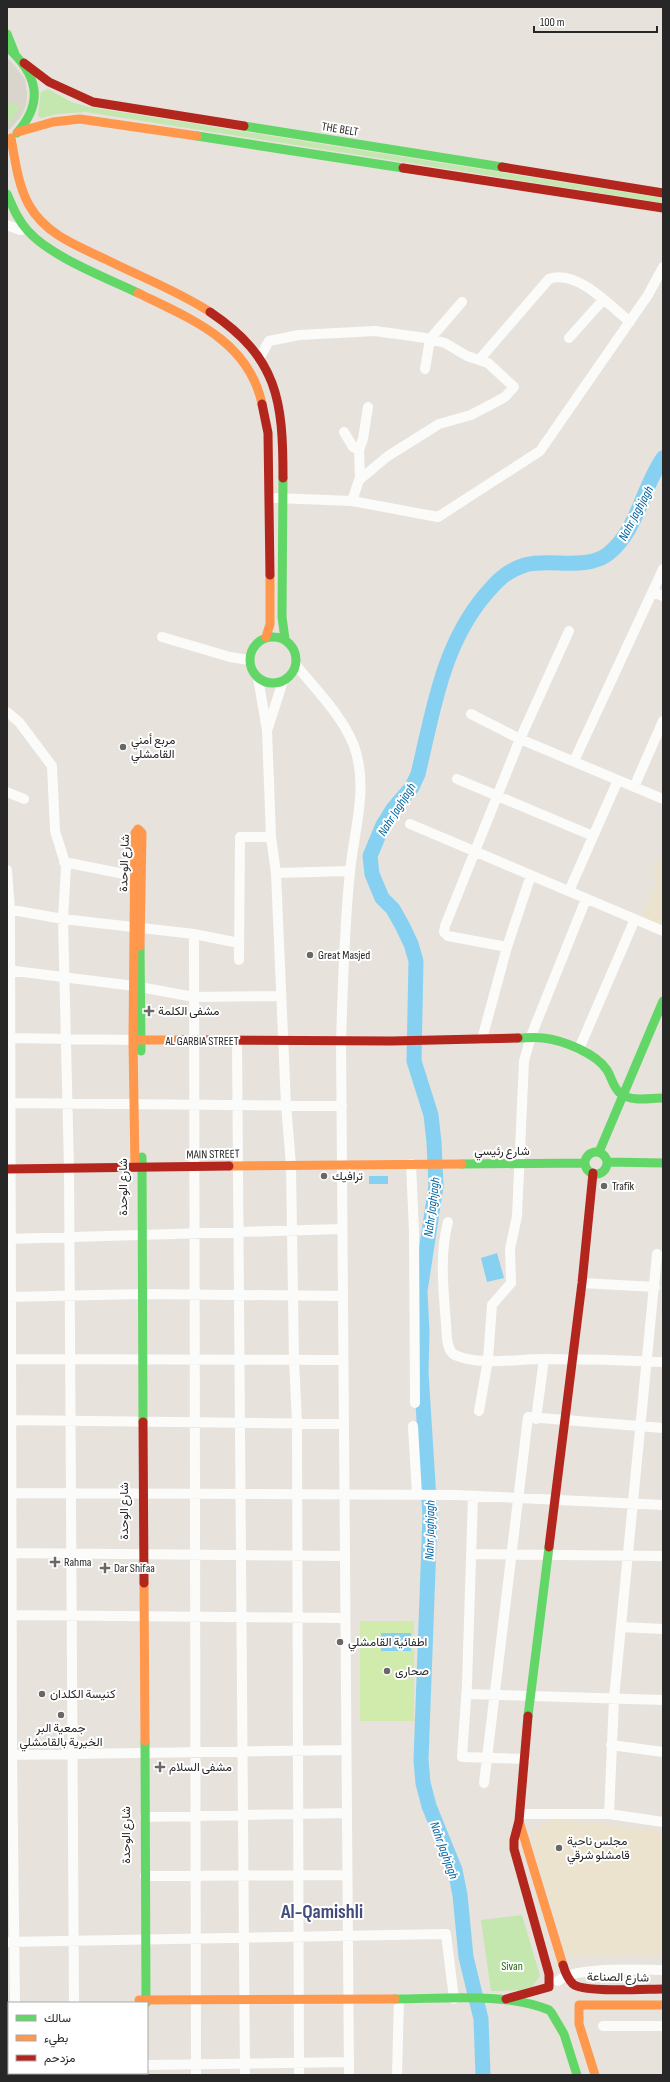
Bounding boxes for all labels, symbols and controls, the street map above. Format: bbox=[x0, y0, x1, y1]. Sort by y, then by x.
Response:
scale bar bbox=[534, 8, 657, 34]
text: 100 m bbox=[540, 15, 565, 30]
street label: THE BELT bbox=[321, 119, 359, 140]
water label: Nahr Jaghjagh bbox=[615, 483, 657, 544]
place label: مربع أمني القامشلي bbox=[131, 733, 175, 764]
marker: مربع أمني القامشلي bbox=[118, 742, 128, 752]
water label: Nahr Jaghjagh bbox=[374, 779, 420, 839]
street label: شارع الوحدة bbox=[116, 834, 134, 892]
place label: Great Masjed bbox=[318, 948, 370, 963]
marker: Great Masjed bbox=[305, 950, 315, 960]
place label: مشفى الكلمة bbox=[158, 1004, 219, 1019]
marker: مشفى الكلمة bbox=[143, 1005, 155, 1017]
street label: AL GARBIA STREET bbox=[164, 1034, 239, 1049]
street label: شارع رئيسي bbox=[474, 1144, 530, 1161]
street label: MAIN STREET bbox=[186, 1147, 240, 1162]
street label: شارع الوحدة bbox=[116, 1158, 132, 1216]
place label: ترافيك bbox=[332, 1169, 363, 1184]
marker: ترافيك bbox=[319, 1171, 329, 1181]
water label: Nahr Jaghjagh bbox=[420, 1176, 444, 1238]
place label: Trafîk bbox=[612, 1179, 635, 1194]
marker: Trafîk bbox=[599, 1181, 609, 1191]
street label: شارع الوحدة bbox=[117, 1482, 133, 1540]
water label: Nahr Jaghjagh bbox=[421, 1499, 439, 1560]
place label: Rahma bbox=[64, 1555, 92, 1570]
marker: Rahma bbox=[49, 1556, 61, 1568]
place label: Dar Shifaa bbox=[114, 1561, 155, 1576]
marker: Dar Shifaa bbox=[99, 1562, 111, 1574]
place label: اطفائية القامشلي bbox=[348, 1635, 427, 1652]
marker: اطفائية القامشلي bbox=[335, 1637, 345, 1647]
place label: صحارى bbox=[395, 1664, 429, 1679]
marker: صحارى bbox=[382, 1666, 392, 1676]
place label: كنيسة الكلدان bbox=[50, 1687, 115, 1702]
marker: كنيسة الكلدان bbox=[37, 1689, 47, 1699]
marker: جمعية البر الخيرية بالقامشلي bbox=[56, 1710, 66, 1720]
place label: جمعية البر الخيرية بالقامشلي bbox=[19, 1721, 103, 1752]
place label: مشفى السلام bbox=[169, 1760, 232, 1775]
marker: مشفى السلام bbox=[154, 1761, 166, 1773]
street label: شارع الوحدة bbox=[119, 1806, 135, 1864]
water label: Nahr Jaghjagh bbox=[426, 1820, 462, 1882]
place label: مجلس ناحية قامشلو شرقي bbox=[567, 1834, 630, 1865]
marker: مجلس ناحية قامشلو شرقي bbox=[554, 1843, 564, 1853]
district label: Al-Qamishli bbox=[280, 1900, 363, 1924]
park label: Sivan bbox=[501, 1959, 523, 1974]
street label: شارع الصناعة bbox=[587, 1969, 649, 1987]
legend bbox=[8, 2002, 148, 2074]
text: سالك bbox=[44, 2011, 71, 2026]
text: بطيء bbox=[44, 2031, 68, 2048]
text: مزدحم bbox=[44, 2051, 75, 2066]

